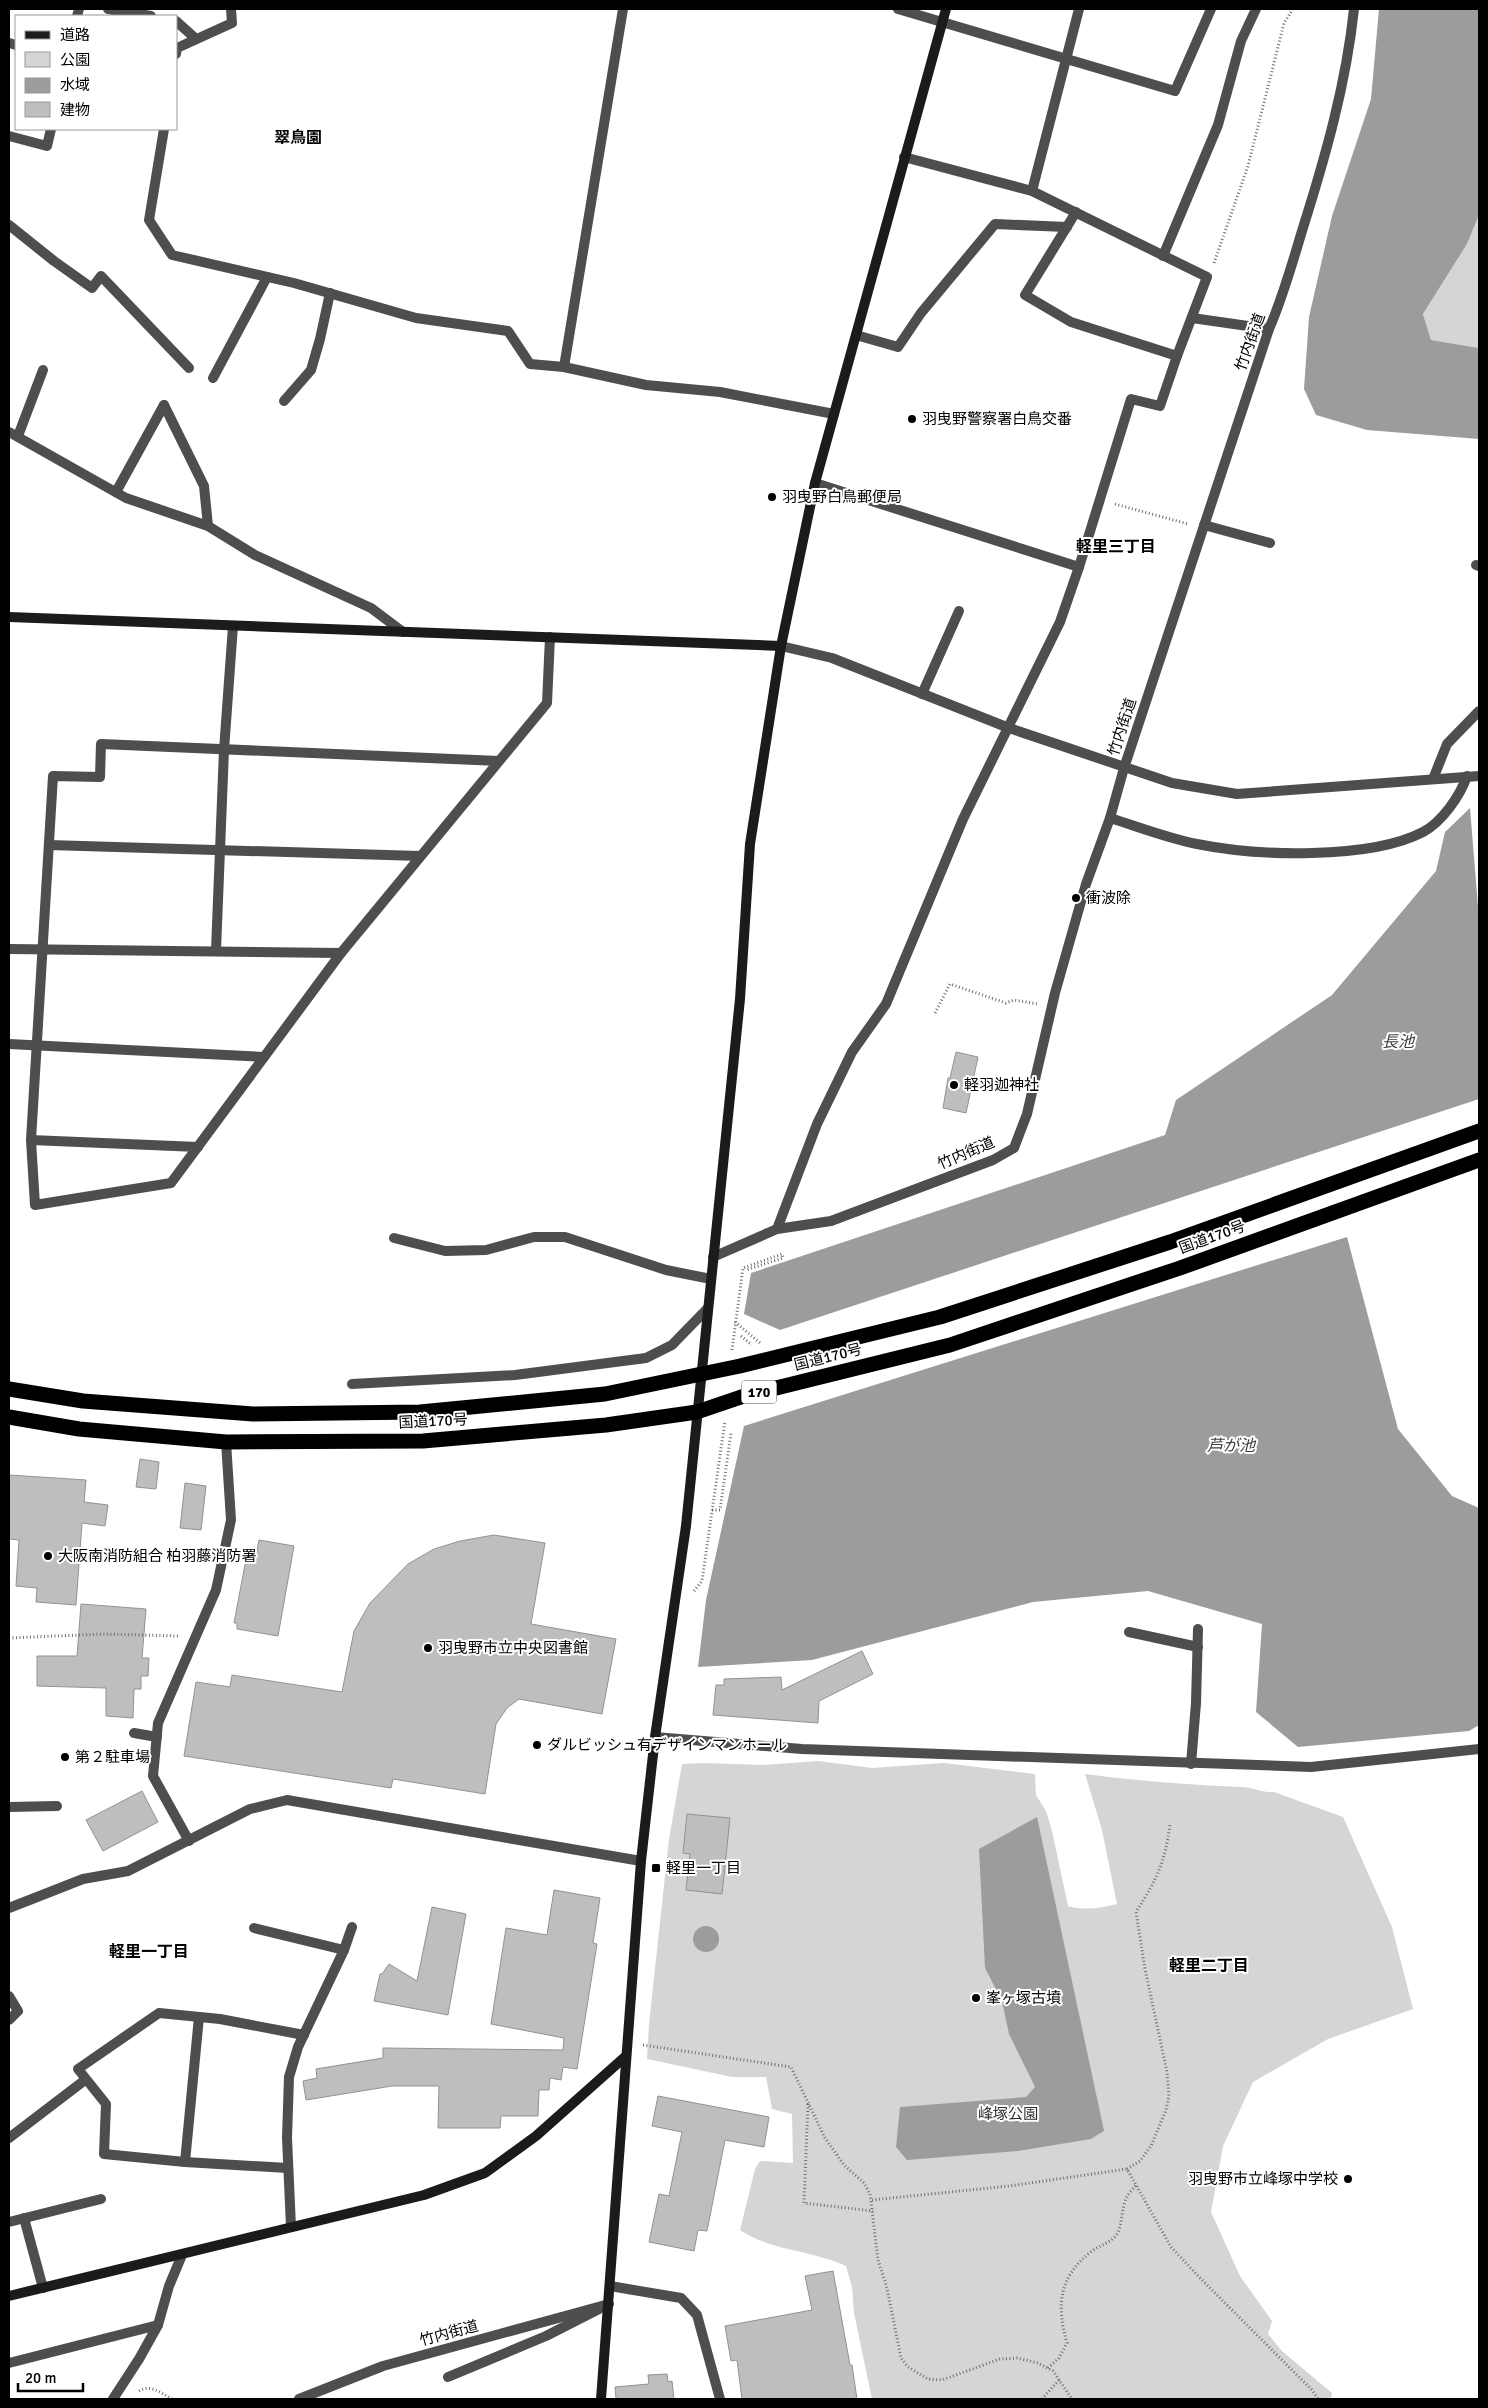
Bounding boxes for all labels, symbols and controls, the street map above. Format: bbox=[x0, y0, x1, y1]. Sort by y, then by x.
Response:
legend bbox=[15, 15, 178, 130]
text: 道路 bbox=[60, 26, 90, 44]
text: 公園 bbox=[60, 51, 90, 69]
text: 水域 bbox=[60, 76, 90, 94]
text: 建物 bbox=[60, 101, 90, 119]
district label: 翠鳥園 bbox=[274, 128, 322, 148]
street label: 竹内街道 bbox=[1231, 311, 1269, 373]
place label: 羽曳野警察署白鳥交番 bbox=[922, 410, 1072, 428]
marker: 羽曳野警察署白鳥交番 bbox=[906, 413, 918, 425]
place label: 羽曳野白鳥郵便局 bbox=[782, 488, 902, 506]
marker: 羽曳野白鳥郵便局 bbox=[766, 491, 778, 503]
district label: 軽里三丁目 bbox=[1076, 537, 1156, 557]
street label: 竹内街道 bbox=[1104, 696, 1140, 758]
place label: 衝波除 bbox=[1086, 889, 1131, 907]
marker: 衝波除 bbox=[1070, 892, 1082, 904]
water label: 長池 bbox=[1382, 1032, 1416, 1052]
place label: 軽羽迦神社 bbox=[964, 1076, 1039, 1094]
marker: 軽羽迦神社 bbox=[948, 1079, 960, 1091]
street label: 竹内街道 bbox=[935, 1133, 997, 1173]
street label: 国道170号 bbox=[1176, 1217, 1248, 1257]
street label: 国道170号 bbox=[792, 1340, 864, 1374]
road number: 170 bbox=[742, 1380, 776, 1404]
street label: 国道170号 bbox=[398, 1410, 468, 1432]
water label: 芦が池 bbox=[1207, 1436, 1257, 1456]
place label: 大阪南消防組合 柏羽藤消防署 bbox=[58, 1547, 256, 1565]
marker: 大阪南消防組合 柏羽藤消防署 bbox=[42, 1550, 54, 1562]
place label: 羽曳野市立中央図書館 bbox=[438, 1639, 588, 1657]
marker: 羽曳野市立中央図書館 bbox=[422, 1642, 434, 1654]
place label: ダルビッシュ有デザインマンホール bbox=[547, 1736, 787, 1754]
marker: ダルビッシュ有デザインマンホール bbox=[531, 1739, 543, 1751]
place label: 第２駐車場 bbox=[75, 1748, 150, 1766]
marker: 第２駐車場 bbox=[59, 1751, 71, 1763]
place label: 軽里一丁目 bbox=[666, 1859, 741, 1877]
marker: 軽里一丁目 bbox=[650, 1862, 662, 1874]
district label: 軽里一丁目 bbox=[109, 1942, 189, 1962]
district label: 軽里二丁目 bbox=[1169, 1956, 1249, 1976]
place label: 峯ヶ塚古墳 bbox=[986, 1989, 1061, 2007]
marker: 峯ヶ塚古墳 bbox=[970, 1992, 982, 2004]
park label: 峰塚公園 bbox=[978, 2105, 1038, 2123]
place label: 羽曳野市立峰塚中学校 bbox=[1188, 2170, 1338, 2188]
marker: 羽曳野市立峰塚中学校 bbox=[1342, 2173, 1354, 2185]
street label: 竹内街道 bbox=[418, 2317, 480, 2349]
scale bar bbox=[18, 2360, 82, 2392]
text: 20 m bbox=[25, 2369, 56, 2387]

